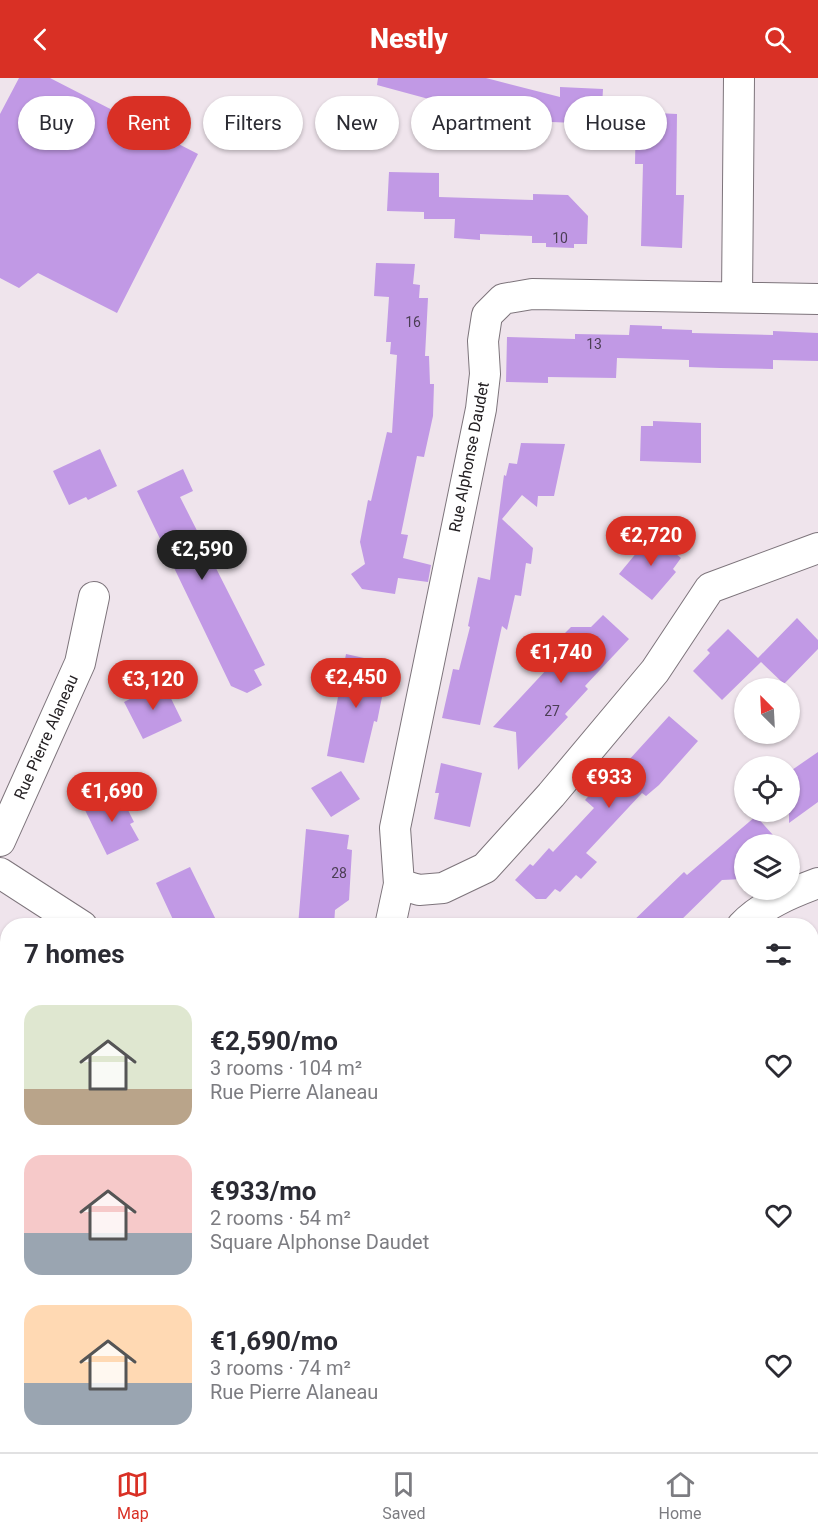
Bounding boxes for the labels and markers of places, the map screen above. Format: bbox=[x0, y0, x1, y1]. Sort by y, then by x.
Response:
pin: €2,720 bbox=[602, 516, 700, 567]
pin: €2,590 bbox=[153, 530, 251, 581]
pin: €1,740 bbox=[512, 633, 610, 684]
pin: €2,450 bbox=[307, 658, 405, 709]
pin: €3,120 bbox=[104, 660, 202, 711]
pin: €933 bbox=[573, 758, 645, 809]
pin: €1,690 bbox=[63, 772, 161, 823]

